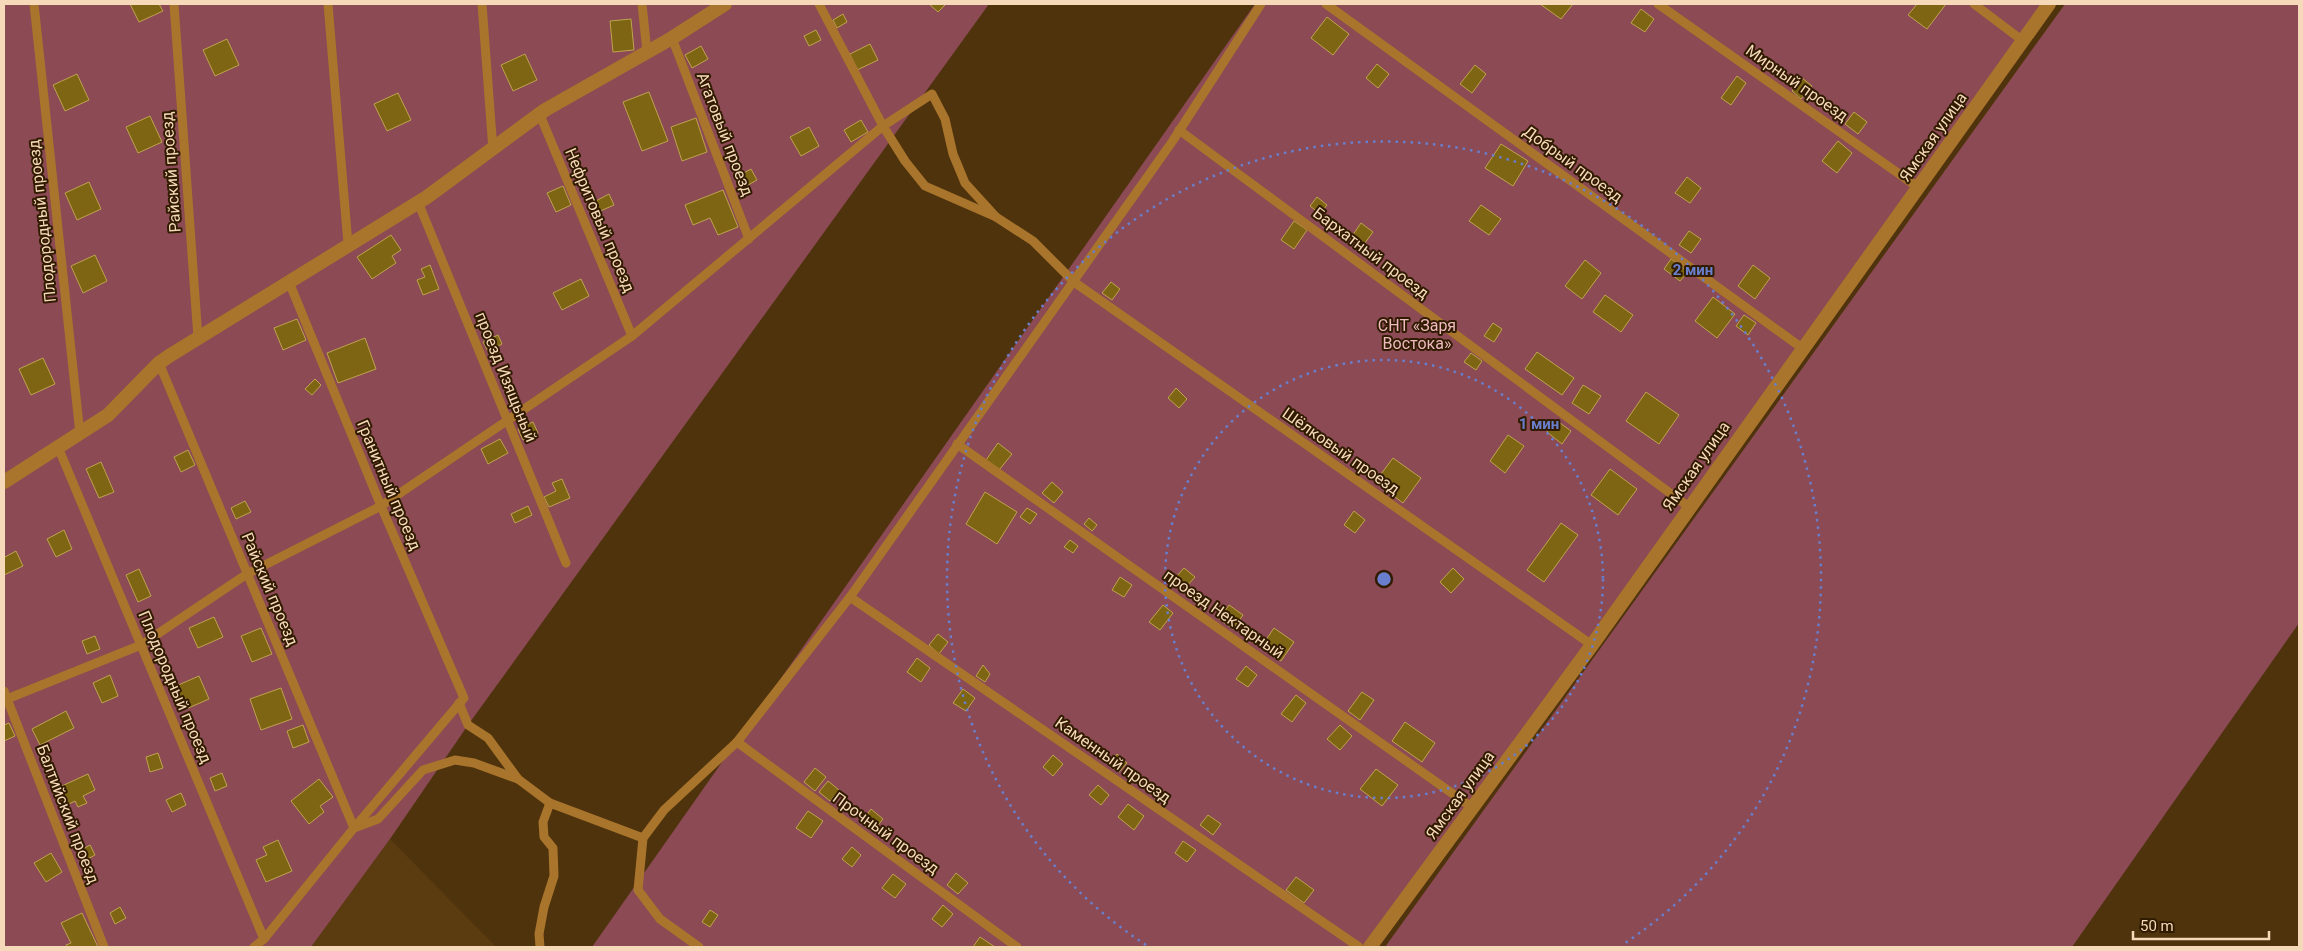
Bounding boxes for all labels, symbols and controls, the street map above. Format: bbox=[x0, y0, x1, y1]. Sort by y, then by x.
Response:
street label: Мирный проезд bbox=[1742, 41, 1852, 126]
street label: Агатовый проезд bbox=[693, 70, 757, 199]
street label: Ямская улица bbox=[1895, 89, 1971, 185]
street label: Райский проезд bbox=[157, 111, 185, 233]
street label: Добрый проезд bbox=[1520, 122, 1627, 207]
street label: Плодородный проезд bbox=[24, 138, 60, 303]
street label: Нефритовый проезд bbox=[561, 145, 639, 295]
street label: Бархатный проезд bbox=[1309, 203, 1433, 303]
text: 2 мин bbox=[1673, 261, 1713, 279]
street label: проезд Изящьный bbox=[471, 309, 541, 445]
park label: СНТ «Заря Востока» bbox=[1378, 316, 1456, 353]
street label: Шёлковый проезд bbox=[1279, 403, 1404, 499]
text: 1 мин bbox=[1519, 415, 1559, 433]
street label: Гранитный проезд bbox=[353, 417, 425, 553]
street label: Ямская улица bbox=[1658, 418, 1734, 514]
street label: Райский проезд bbox=[238, 530, 303, 649]
street label: проезд Нектарный bbox=[1160, 565, 1288, 663]
centre of rings bbox=[1375, 570, 1393, 588]
street label: Плодородный проезд bbox=[134, 608, 216, 766]
street label: Каменный проезд bbox=[1051, 713, 1175, 807]
street label: Балтийский проезд bbox=[33, 742, 103, 886]
street label: Ямская улица bbox=[1422, 747, 1498, 843]
street label: Прочный проезд bbox=[829, 788, 943, 878]
scale bar bbox=[2133, 908, 2269, 940]
text: 50 m bbox=[2140, 917, 2174, 935]

